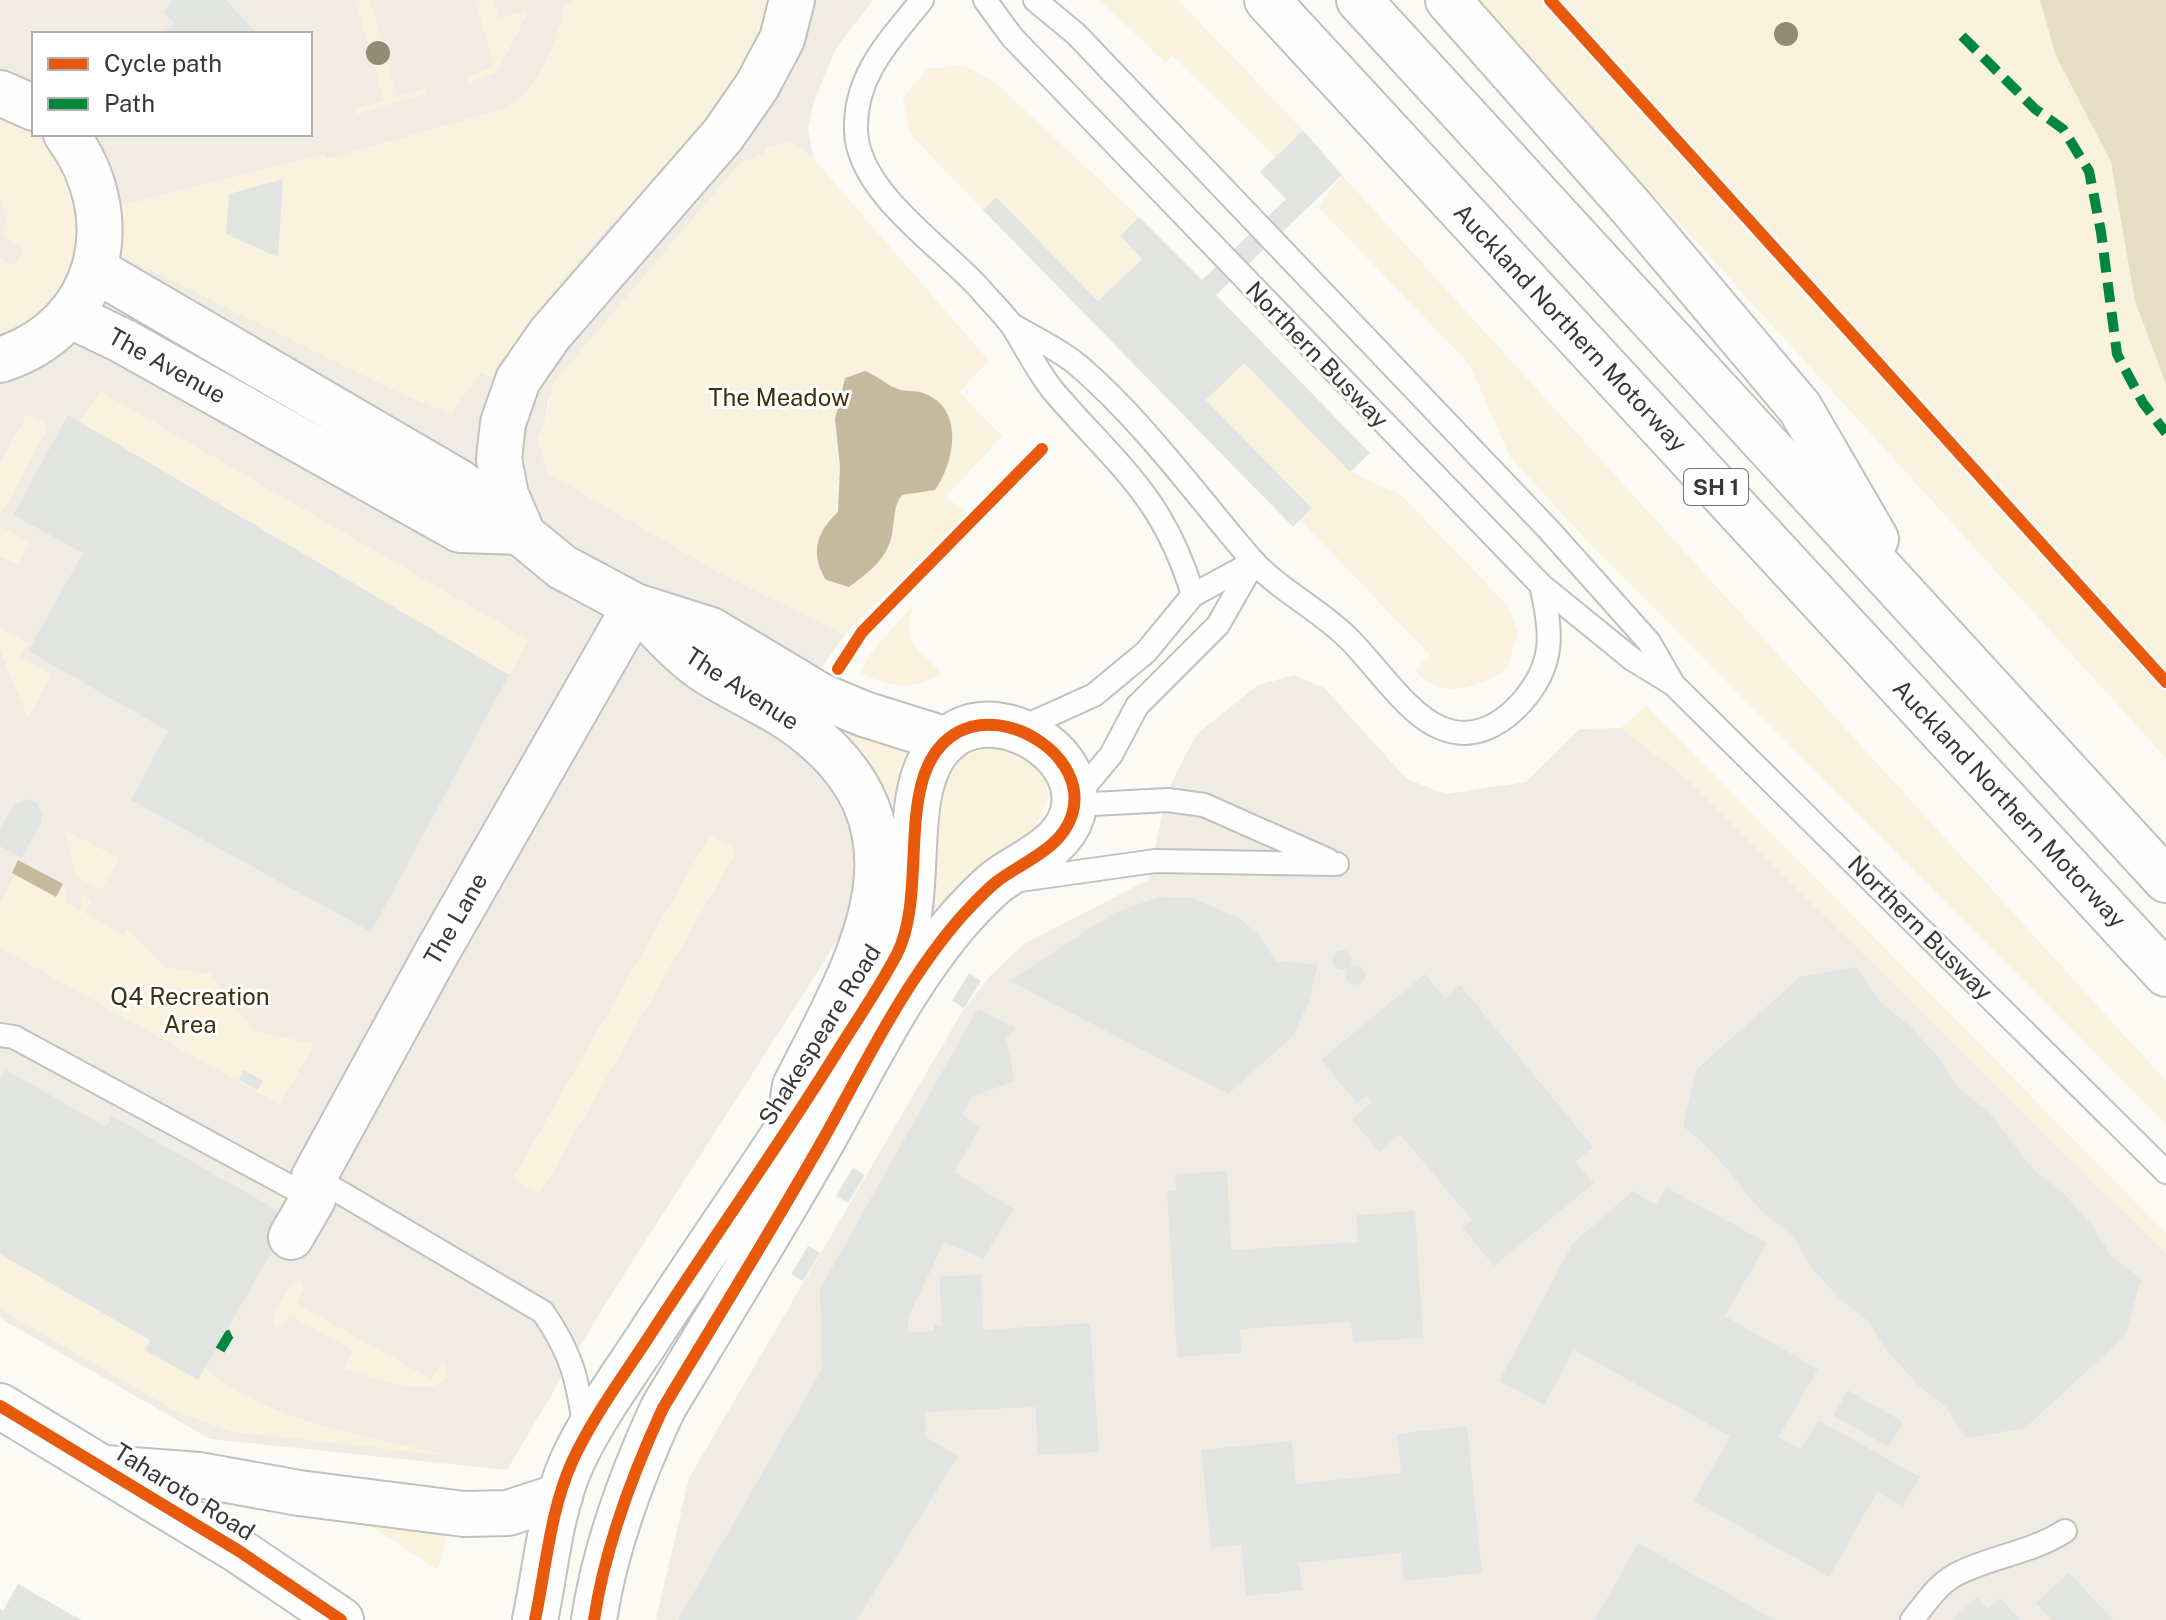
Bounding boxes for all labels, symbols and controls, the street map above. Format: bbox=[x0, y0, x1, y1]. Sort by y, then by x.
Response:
legend bbox=[32, 32, 312, 136]
text: Cycle path bbox=[104, 49, 222, 77]
text: Path bbox=[104, 89, 155, 117]
street label: Auckland Northern Motorway bbox=[1448, 198, 1693, 457]
street label: Northern Busway bbox=[1241, 275, 1395, 433]
street label: The Avenue bbox=[104, 321, 231, 409]
park label: The Meadow bbox=[708, 383, 850, 411]
road number: SH 1 bbox=[1684, 469, 1748, 505]
street label: The Avenue bbox=[680, 641, 805, 735]
street label: Auckland Northern Motorway bbox=[1887, 674, 2132, 933]
street label: Northern Busway bbox=[1843, 849, 1999, 1005]
street label: The Lane bbox=[418, 868, 493, 969]
street label: Shakespeare Road bbox=[752, 939, 886, 1130]
park label: Q4 Recreation Area bbox=[110, 982, 270, 1038]
street label: Taharoto Road bbox=[109, 1437, 260, 1546]

